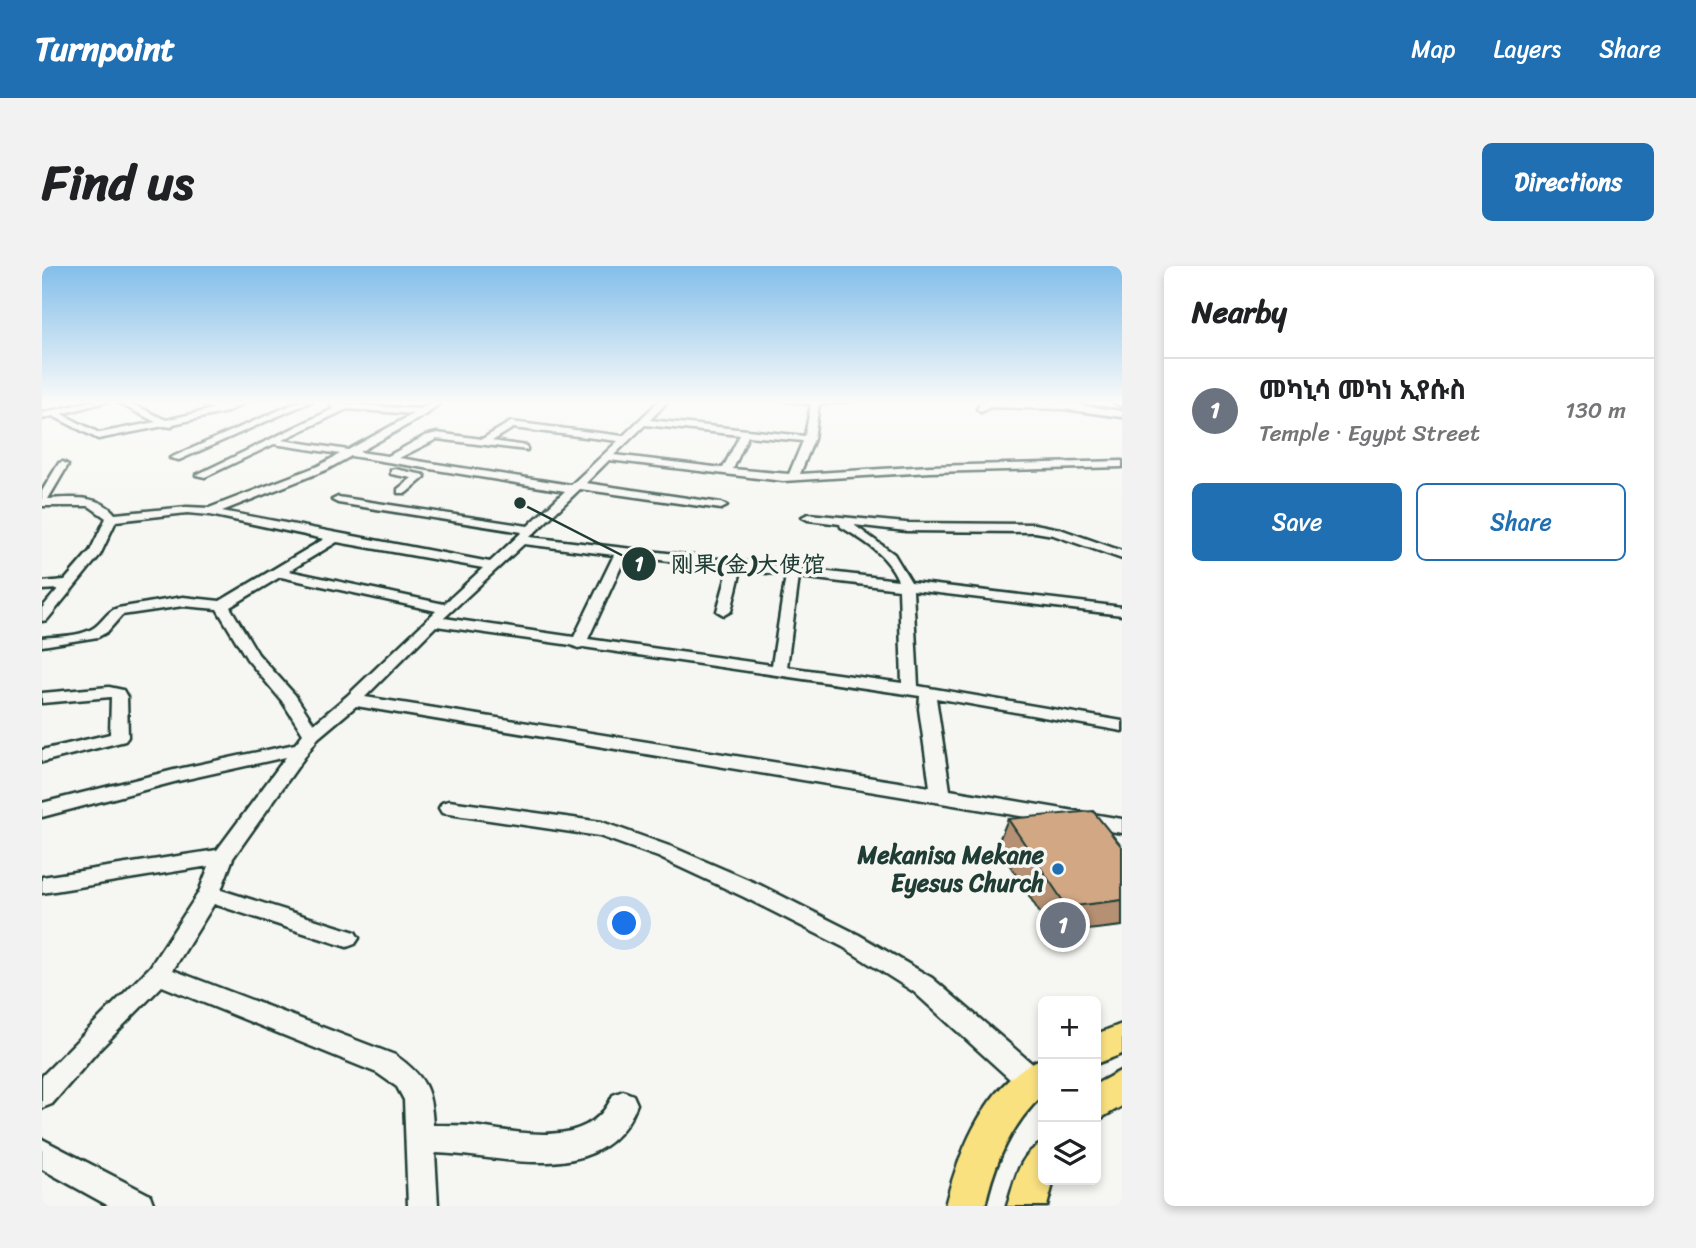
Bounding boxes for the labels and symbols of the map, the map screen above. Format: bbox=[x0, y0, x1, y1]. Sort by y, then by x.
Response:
callout: 刚果(金)大使馆 bbox=[621, 542, 839, 586]
text: 刚果(金)大使馆 bbox=[671, 544, 825, 585]
text: 1 bbox=[634, 545, 644, 583]
place label: Mekanisa Mekane Eyesus Church bbox=[857, 834, 1045, 904]
marker: Mekanisa Mekane Eyesus Church bbox=[1050, 861, 1066, 877]
pin: 1 bbox=[1040, 899, 1086, 951]
your location bbox=[607, 906, 641, 940]

